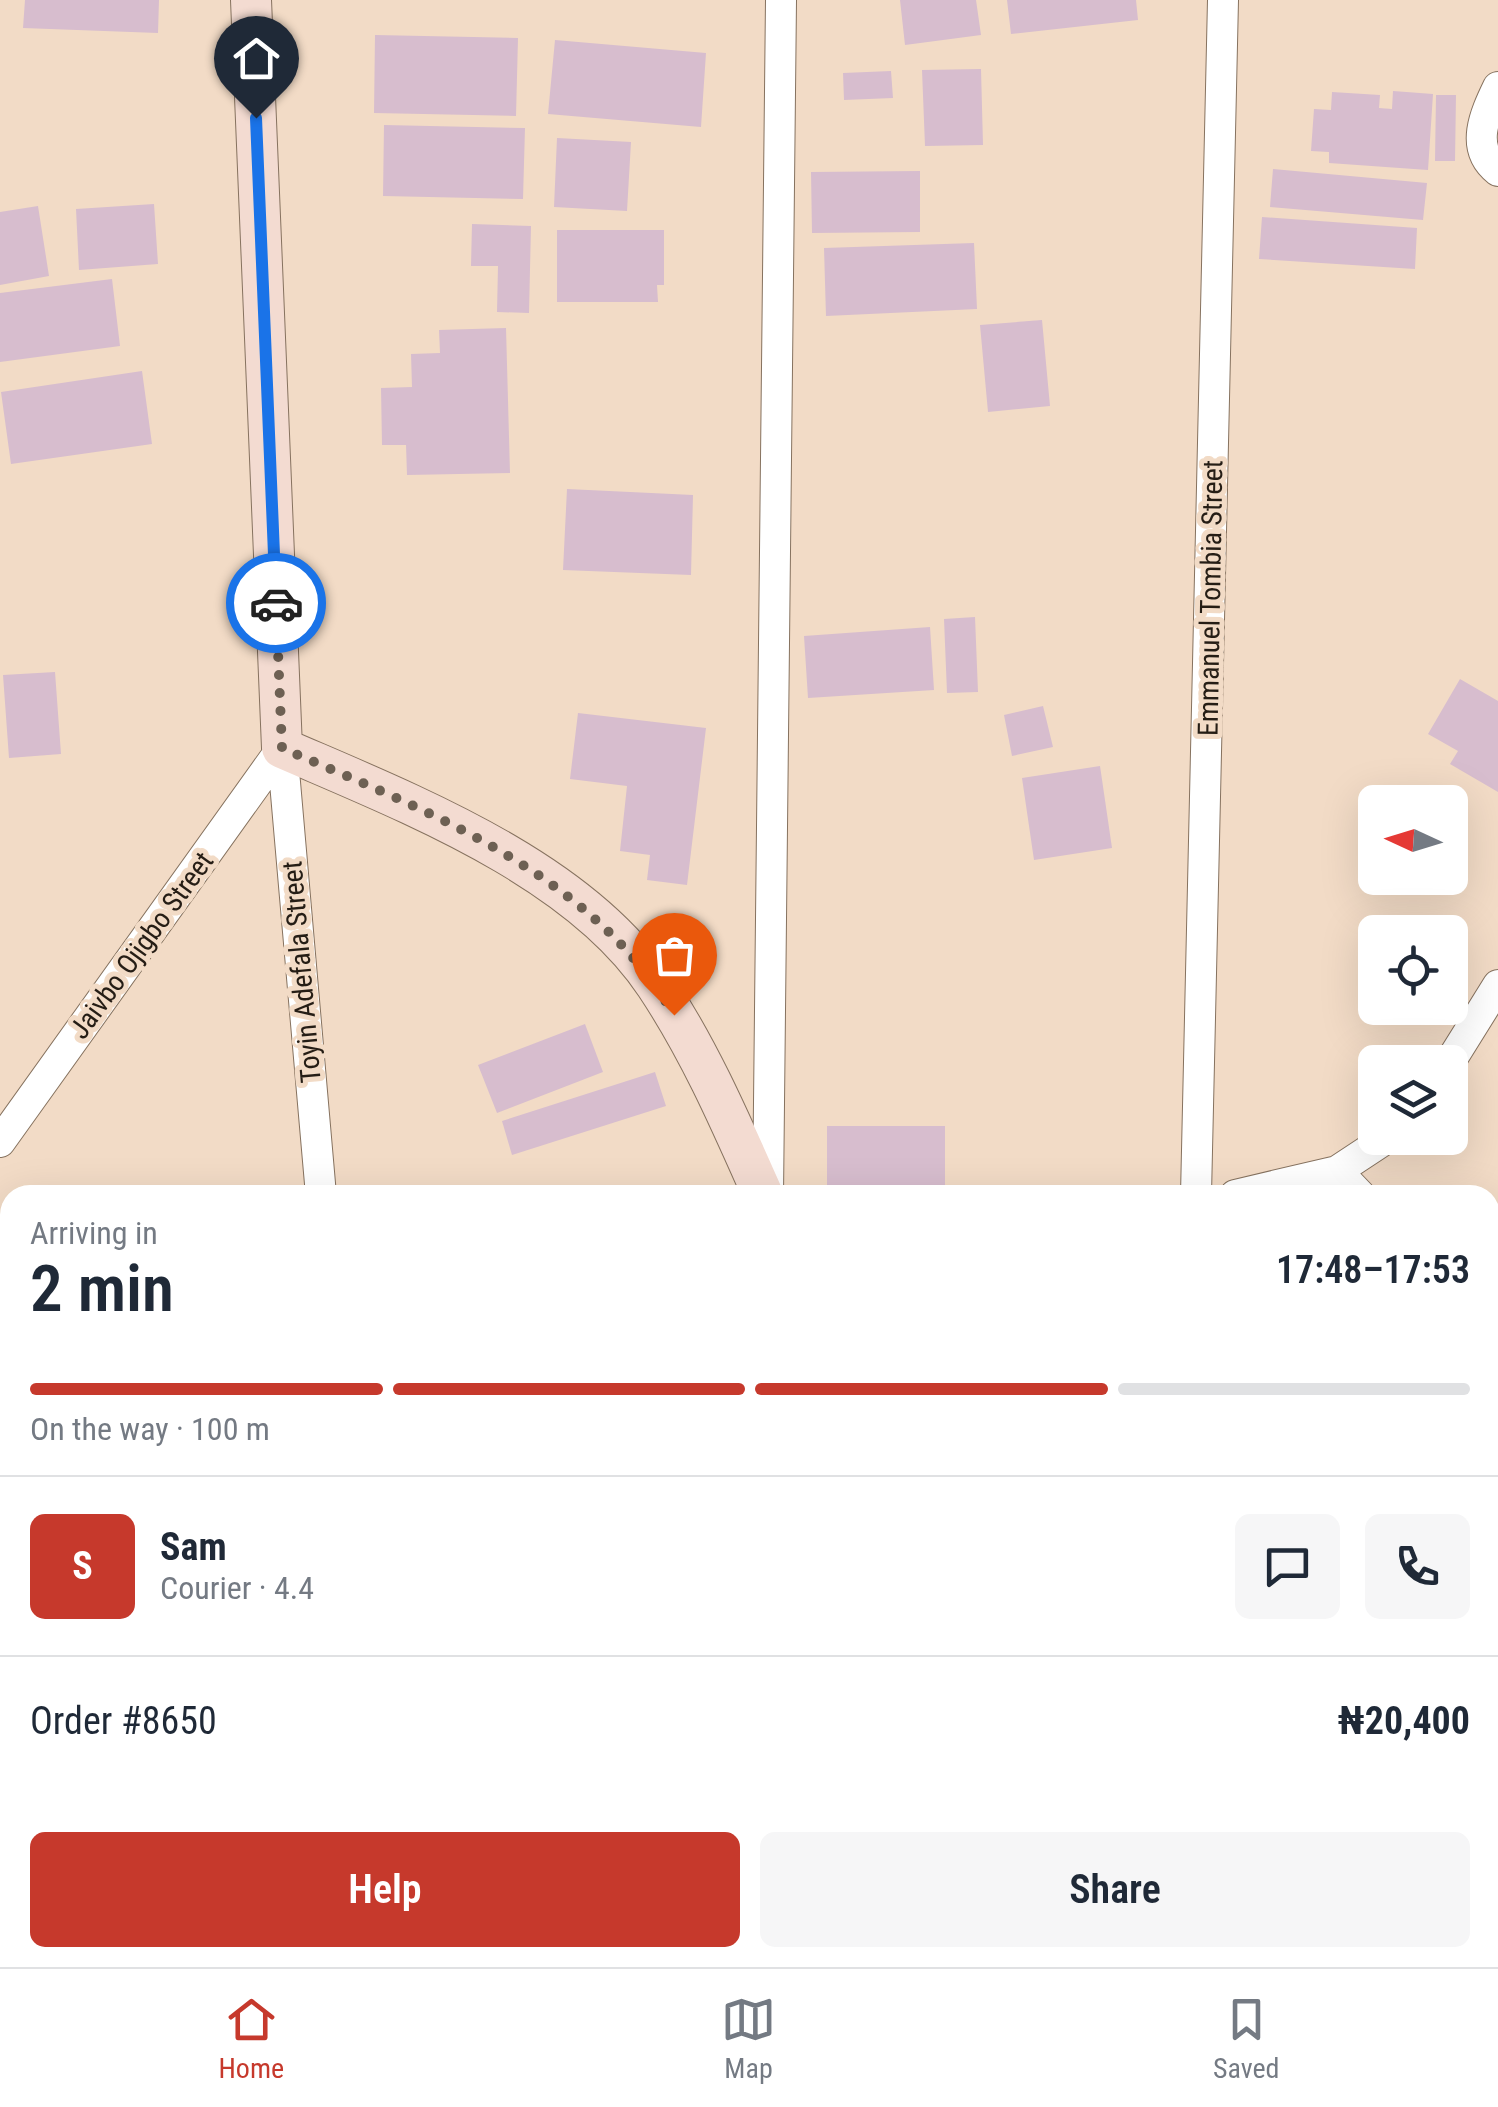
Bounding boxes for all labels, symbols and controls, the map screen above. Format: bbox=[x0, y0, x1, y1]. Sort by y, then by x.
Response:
pin bbox=[214, 16, 299, 119]
icon: home bbox=[229, 31, 284, 86]
street label: Emmanuel Tombia Street bbox=[1192, 460, 1229, 736]
courier bbox=[226, 553, 326, 653]
icon: car bbox=[249, 576, 304, 631]
north arrow bbox=[1358, 785, 1468, 895]
map controls bbox=[1358, 785, 1468, 1155]
street label: Jaivbo Ojigbo Street bbox=[63, 845, 220, 1045]
street label: Toyin Adefala Street bbox=[275, 860, 328, 1084]
pin bbox=[632, 913, 717, 1016]
button: locate bbox=[1358, 915, 1468, 1025]
icon: bag bbox=[647, 928, 702, 983]
button: layers bbox=[1358, 1045, 1468, 1155]
text: Arriving in bbox=[30, 1214, 158, 1252]
text: 17:48–17:53 bbox=[1276, 1248, 1470, 1292]
text: 2 min bbox=[30, 1251, 174, 1327]
text: On the way · 100 m bbox=[30, 1410, 270, 1448]
button: chat bbox=[1235, 1514, 1340, 1619]
button: phone bbox=[1365, 1514, 1470, 1619]
text: Sam bbox=[160, 1525, 227, 1569]
text: S bbox=[72, 1544, 93, 1588]
text: Courier · 4.4 bbox=[160, 1569, 314, 1607]
text: Order #8650 bbox=[30, 1699, 217, 1743]
text: ₦20,400 bbox=[1338, 1699, 1470, 1743]
button: Help bbox=[30, 1832, 740, 1947]
button: Share bbox=[760, 1832, 1470, 1947]
tab: Home bbox=[218, 1992, 284, 2085]
tab: Map bbox=[721, 1992, 776, 2085]
tab: Saved bbox=[1213, 1992, 1280, 2085]

